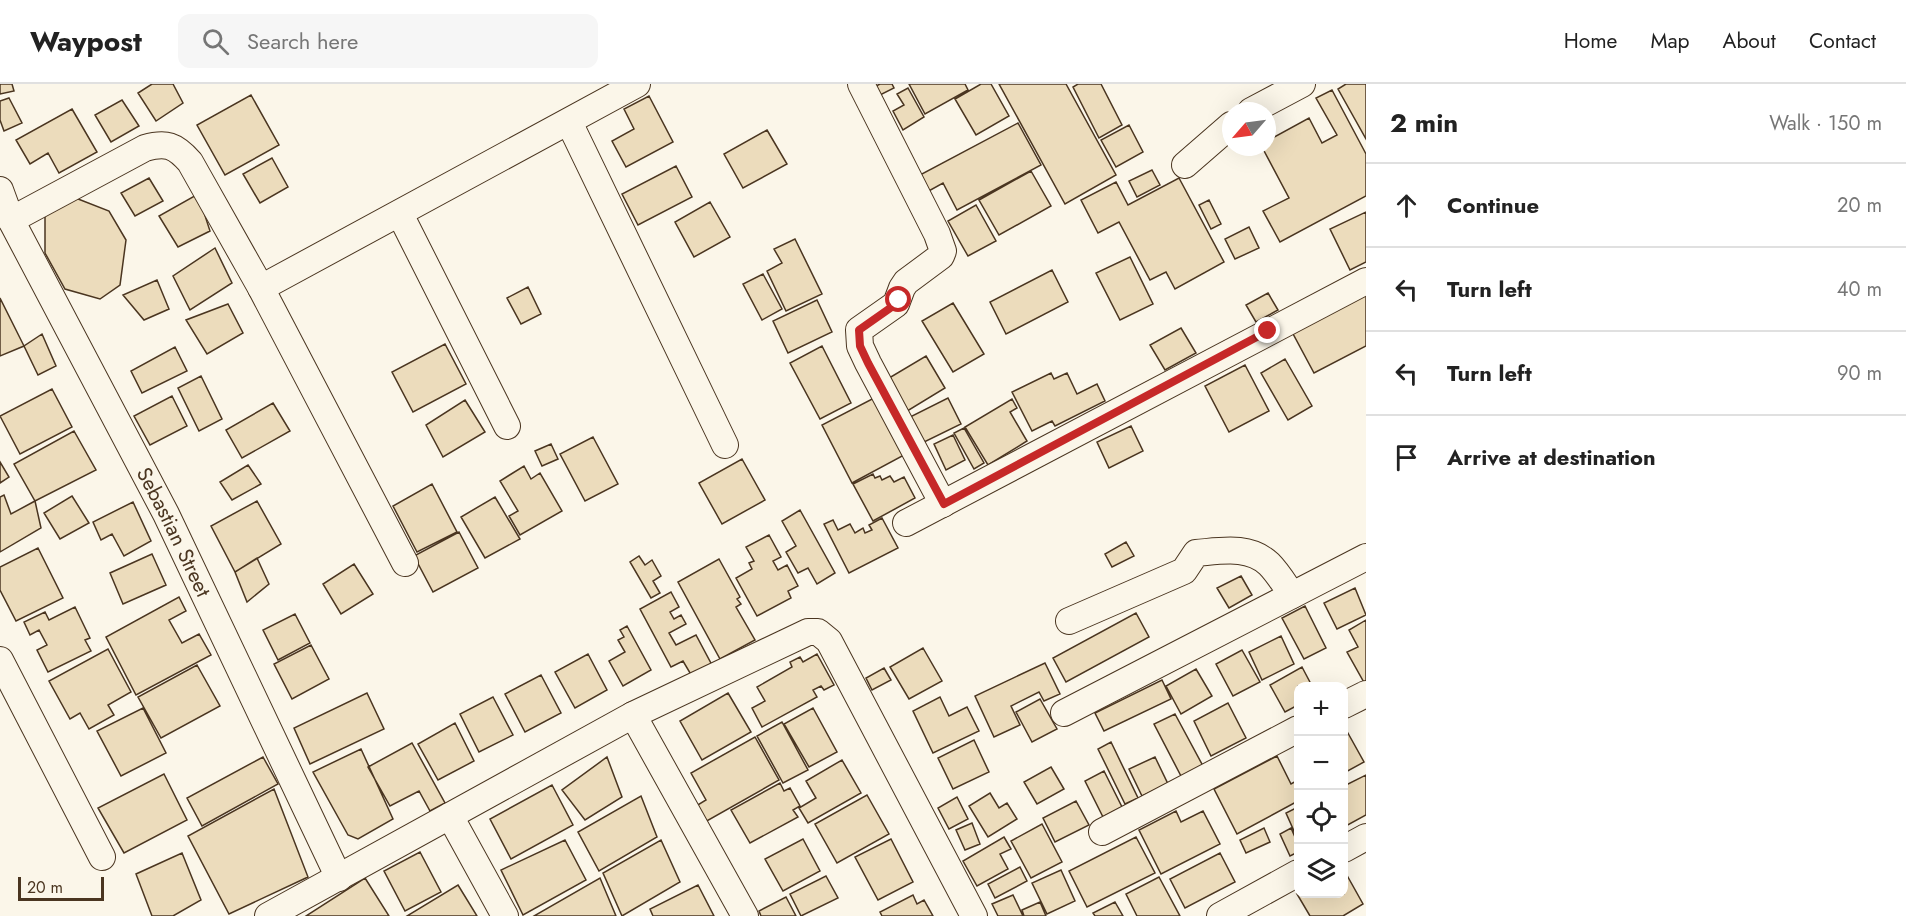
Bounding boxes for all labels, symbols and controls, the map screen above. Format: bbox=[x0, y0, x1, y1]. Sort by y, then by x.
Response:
search box bbox=[178, 14, 598, 68]
text: Waypost bbox=[30, 21, 142, 62]
icon: search bbox=[199, 25, 232, 58]
text: Search here bbox=[247, 25, 358, 57]
text: Home bbox=[1564, 26, 1617, 56]
text: Map bbox=[1650, 26, 1690, 56]
text: About bbox=[1723, 26, 1776, 56]
text: Contact bbox=[1809, 26, 1876, 56]
north arrow bbox=[1222, 102, 1276, 156]
text: 2 min bbox=[1390, 104, 1458, 142]
text: Walk · 150 m bbox=[1769, 109, 1882, 138]
icon: ahead bbox=[1390, 189, 1423, 222]
text: Continue bbox=[1447, 189, 1539, 221]
text: 20 m bbox=[1837, 191, 1882, 220]
icon: left bbox=[1390, 273, 1423, 306]
text: Turn left bbox=[1447, 273, 1532, 305]
text: 40 m bbox=[1837, 275, 1882, 304]
route start bbox=[885, 286, 911, 312]
route end bbox=[1254, 317, 1280, 343]
icon: left bbox=[1390, 357, 1423, 390]
text: Turn left bbox=[1447, 357, 1532, 389]
text: 90 m bbox=[1837, 359, 1882, 388]
icon: arrive bbox=[1390, 441, 1423, 474]
text: Arrive at destination bbox=[1447, 441, 1656, 473]
street label: Sebastian Street bbox=[129, 462, 218, 602]
map controls bbox=[1294, 682, 1348, 898]
button: + bbox=[1294, 682, 1348, 736]
button: − bbox=[1294, 736, 1348, 790]
button: locate bbox=[1294, 790, 1348, 844]
button: layers bbox=[1294, 844, 1348, 898]
scale bar bbox=[18, 874, 104, 902]
text: 20 m bbox=[27, 876, 63, 899]

